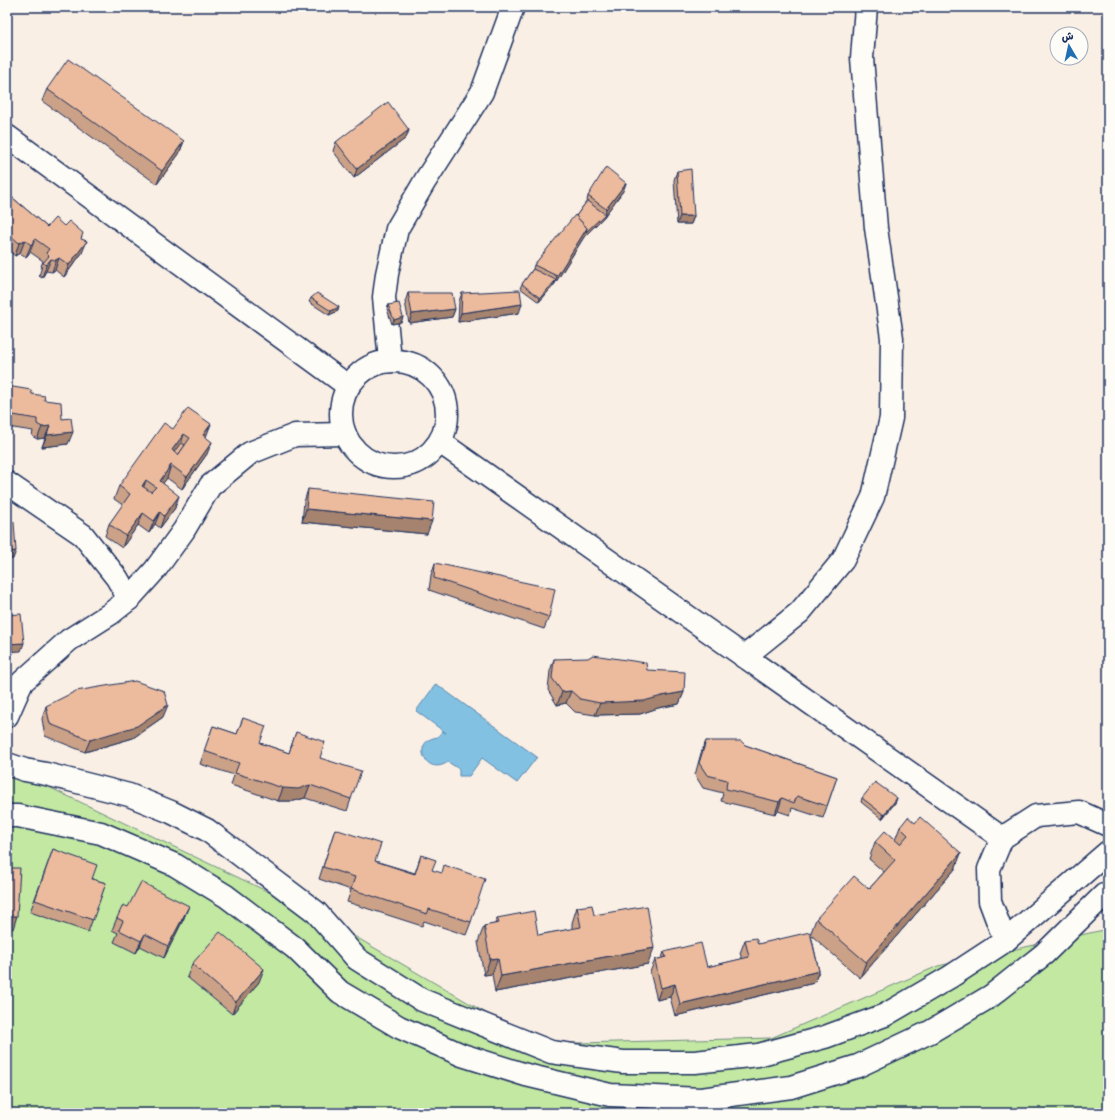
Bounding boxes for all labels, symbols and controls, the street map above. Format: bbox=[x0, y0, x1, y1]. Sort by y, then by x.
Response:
north arrow bbox=[1049, 26, 1089, 66]
text: ش bbox=[1061, 29, 1075, 45]

